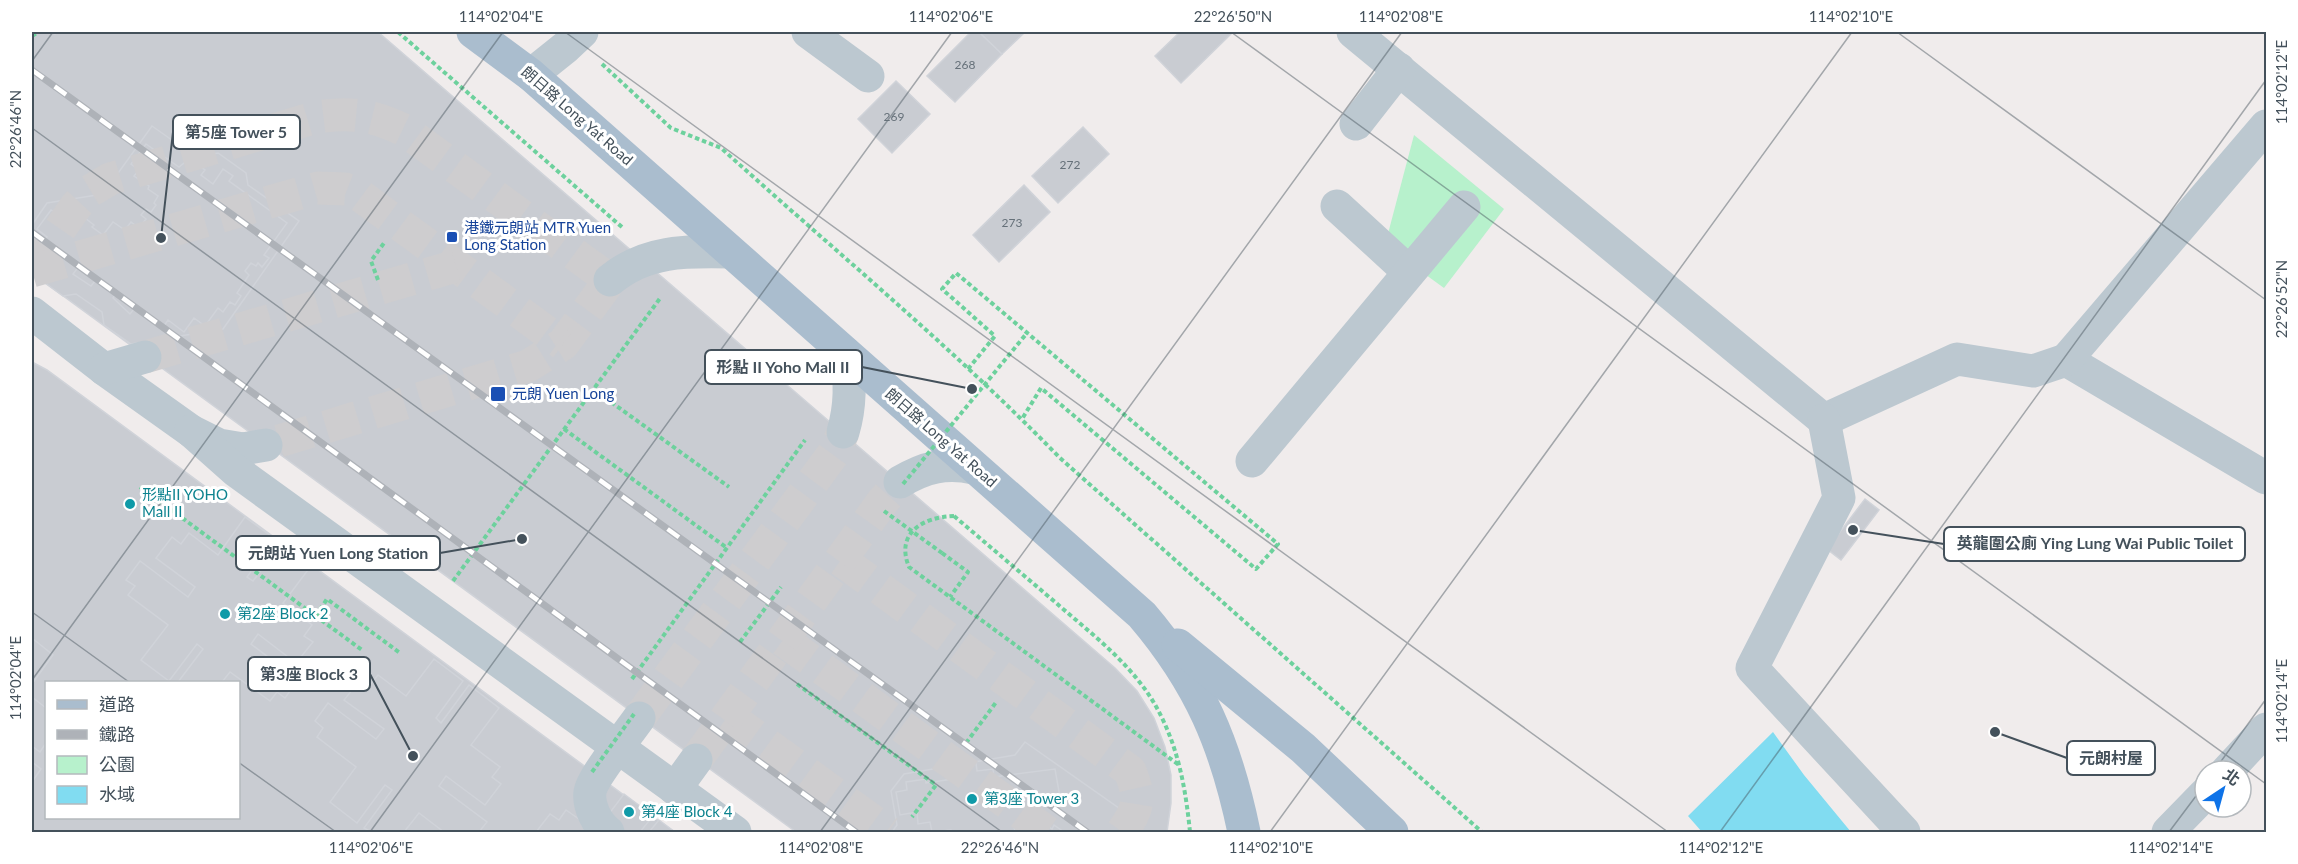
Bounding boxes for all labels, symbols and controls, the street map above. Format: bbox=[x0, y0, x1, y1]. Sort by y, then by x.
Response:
text: 114°02'04"E bbox=[459, 7, 543, 25]
text: 114°02'06"E bbox=[909, 7, 993, 25]
text: 22°26'50"N bbox=[1194, 7, 1272, 25]
text: 114°02'08"E bbox=[1359, 7, 1443, 25]
text: 114°02'10"E bbox=[1809, 7, 1893, 25]
text: 114°02'12"E bbox=[2272, 40, 2290, 124]
house number: 268 bbox=[955, 57, 975, 72]
street label: 朗日路 Long Yat Road bbox=[518, 62, 637, 168]
text: 22°26'46"N bbox=[6, 90, 24, 168]
house number: 269 bbox=[884, 109, 904, 124]
callout: 第5座 Tower 5 bbox=[173, 115, 300, 149]
text: 第5座 Tower 5 bbox=[185, 122, 287, 141]
house number: 272 bbox=[1060, 157, 1080, 172]
house number: 273 bbox=[1002, 215, 1022, 230]
place label: 港鐵元朗站 MTR Yuen Long Station bbox=[464, 218, 611, 253]
marker: 港鐵元朗站 MTR Yuen Long Station bbox=[445, 230, 459, 244]
text: 22°26'52"N bbox=[2272, 260, 2290, 338]
callout: 形點 II Yoho Mall II bbox=[705, 350, 862, 384]
text: 形點 II Yoho Mall II bbox=[717, 357, 849, 376]
place label: 元朗 Yuen Long bbox=[512, 384, 614, 402]
street label: 朗日路 Long Yat Road bbox=[882, 384, 1001, 490]
marker: 元朗 Yuen Long bbox=[489, 385, 507, 403]
place label: 形點II YOHO Mall II bbox=[142, 485, 228, 520]
marker: 形點II YOHO Mall II bbox=[123, 497, 137, 511]
callout: 英龍圍公廁 Ying Lung Wai Public Toilet bbox=[1944, 527, 2245, 561]
text: 英龍圍公廁 Ying Lung Wai Public Toilet bbox=[1957, 533, 2233, 552]
callout: 元朗站 Yuen Long Station bbox=[236, 536, 440, 570]
text: 元朗站 Yuen Long Station bbox=[248, 543, 428, 562]
place label: 第2座 Block 2 bbox=[237, 604, 328, 622]
marker: 第2座 Block 2 bbox=[218, 607, 232, 621]
text: 114°02'04"E bbox=[6, 636, 24, 720]
callout: 第3座 Block 3 bbox=[248, 657, 370, 691]
text: 114°02'14"E bbox=[2272, 659, 2290, 743]
text: 第3座 Block 3 bbox=[260, 664, 358, 683]
legend bbox=[45, 681, 240, 819]
text: 道路 bbox=[99, 693, 135, 715]
text: 鐵路 bbox=[99, 723, 135, 745]
callout: 元朗村屋 bbox=[2067, 741, 2155, 775]
text: 元朗村屋 bbox=[2079, 748, 2143, 767]
text: 公園 bbox=[99, 753, 135, 775]
north arrow bbox=[2193, 759, 2253, 819]
text: 北 bbox=[2220, 764, 2244, 789]
text: 水域 bbox=[99, 783, 135, 805]
place label: 第3座 Tower 3 bbox=[984, 789, 1079, 807]
marker: 第3座 Tower 3 bbox=[965, 792, 979, 806]
place label: 第4座 Block 4 bbox=[641, 802, 733, 820]
marker: 第4座 Block 4 bbox=[622, 805, 636, 819]
text: 114°02'06"E bbox=[329, 838, 413, 856]
text: 114°02'08"E bbox=[779, 838, 863, 856]
text: 22°26'46"N bbox=[961, 838, 1039, 856]
text: 114°02'10"E bbox=[1229, 838, 1313, 856]
text: 114°02'12"E bbox=[1679, 838, 1763, 856]
text: 114°02'14"E bbox=[2129, 838, 2213, 856]

